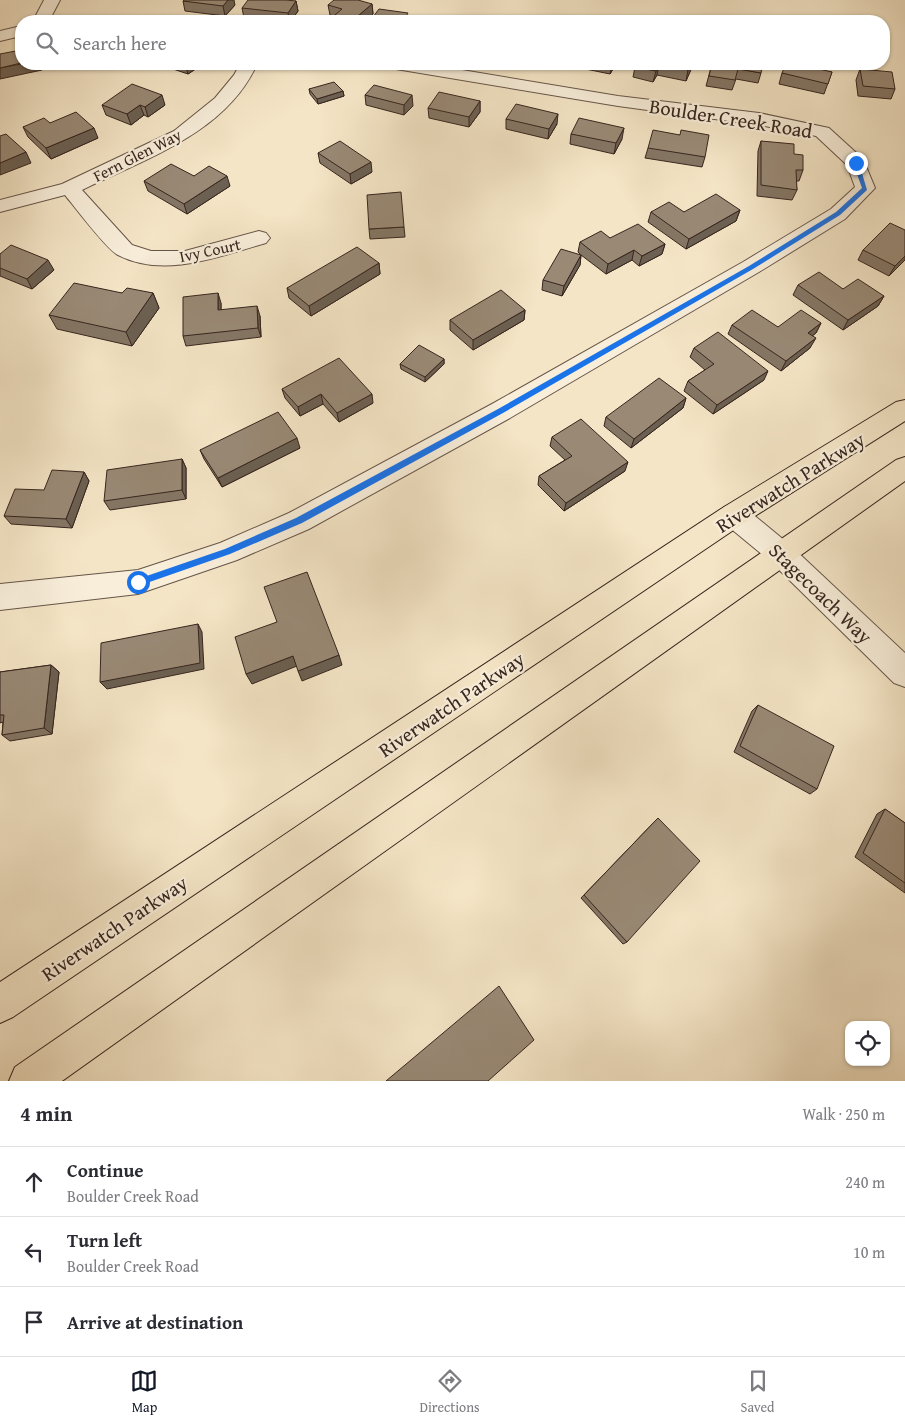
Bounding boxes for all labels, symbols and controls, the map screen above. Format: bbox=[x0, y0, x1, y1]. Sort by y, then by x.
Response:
search box bbox=[15, 15, 890, 70]
icon: search bbox=[33, 29, 61, 57]
text: Search here bbox=[73, 29, 167, 57]
street label: Boulder Creek Road bbox=[647, 91, 815, 145]
street label: Fern Glen Way bbox=[89, 122, 185, 188]
route end bbox=[845, 152, 868, 175]
street label: Ivy Court bbox=[177, 232, 243, 268]
street label: Riverwatch Parkway bbox=[710, 424, 870, 540]
street label: Stagecoach Way bbox=[763, 536, 879, 650]
route start bbox=[127, 571, 150, 594]
street label: Riverwatch Parkway bbox=[372, 644, 530, 764]
street label: Riverwatch Parkway bbox=[35, 868, 193, 988]
map controls bbox=[845, 1021, 890, 1066]
button: locate bbox=[845, 1021, 890, 1066]
text: 4 min bbox=[20, 1098, 72, 1129]
text: Walk · 250 m bbox=[802, 1102, 885, 1126]
text: Continue bbox=[67, 1156, 144, 1184]
icon: ahead bbox=[20, 1168, 48, 1196]
text: 240 m bbox=[845, 1170, 885, 1194]
text: Boulder Creek Road bbox=[67, 1184, 199, 1208]
text: Turn left bbox=[67, 1226, 142, 1254]
icon: left bbox=[20, 1238, 48, 1266]
text: 10 m bbox=[853, 1240, 885, 1264]
text: Boulder Creek Road bbox=[67, 1254, 199, 1278]
icon: arrive bbox=[20, 1308, 48, 1336]
text: Arrive at destination bbox=[67, 1308, 243, 1336]
tab: Map bbox=[130, 1367, 158, 1417]
tab: Directions bbox=[419, 1367, 480, 1417]
tab: Saved bbox=[741, 1367, 775, 1417]

